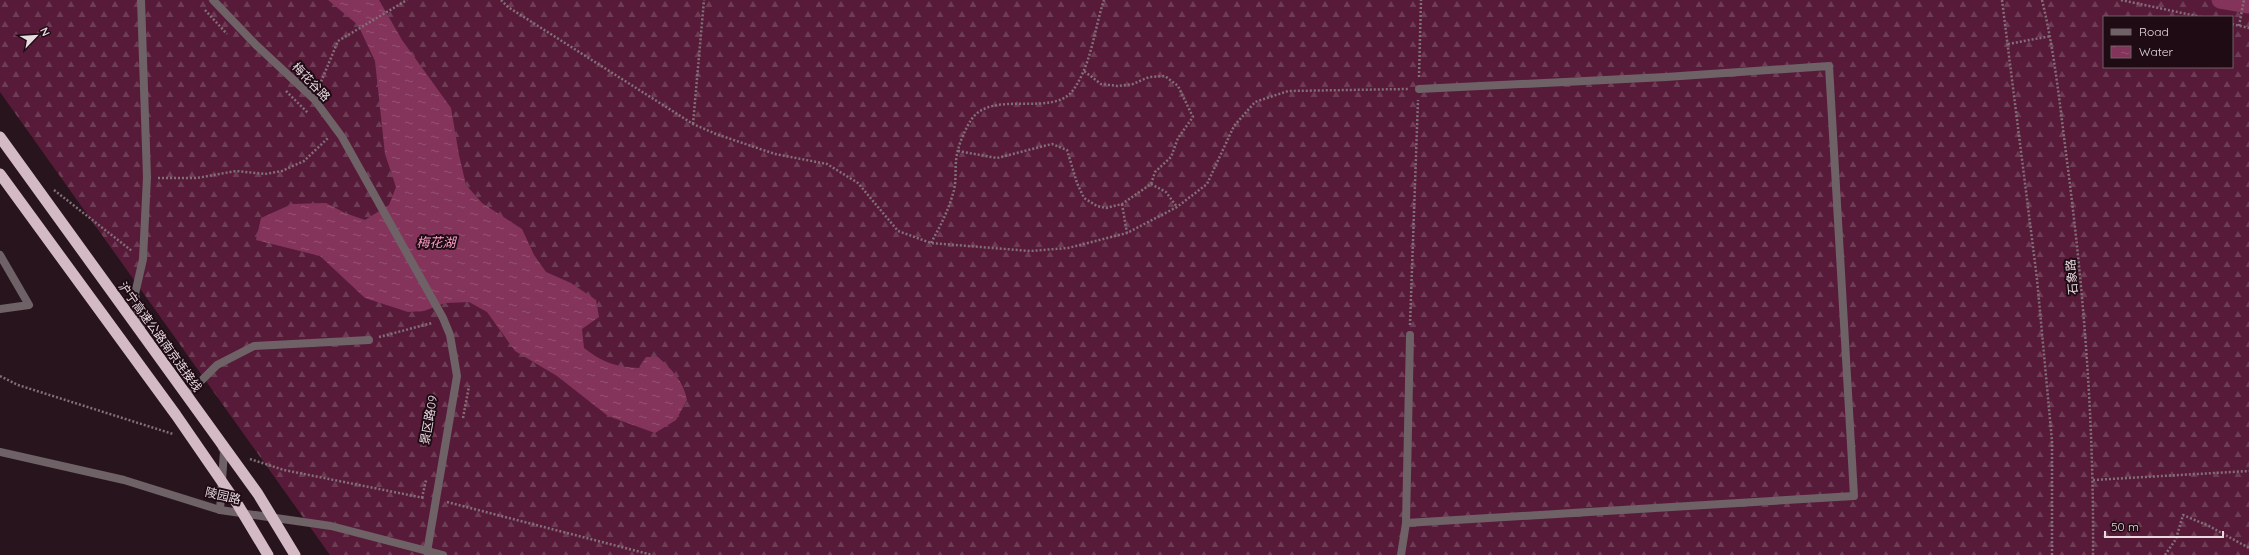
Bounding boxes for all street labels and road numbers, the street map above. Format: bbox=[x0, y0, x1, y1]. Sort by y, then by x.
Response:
street label: 梅花谷路 bbox=[289, 59, 333, 104]
street label: 石象路 bbox=[2062, 258, 2081, 296]
street label: 沪宁高速公路南京连接线 bbox=[116, 279, 205, 395]
street label: 景区路09 bbox=[417, 394, 440, 446]
street label: 陵园路 bbox=[204, 484, 242, 507]

